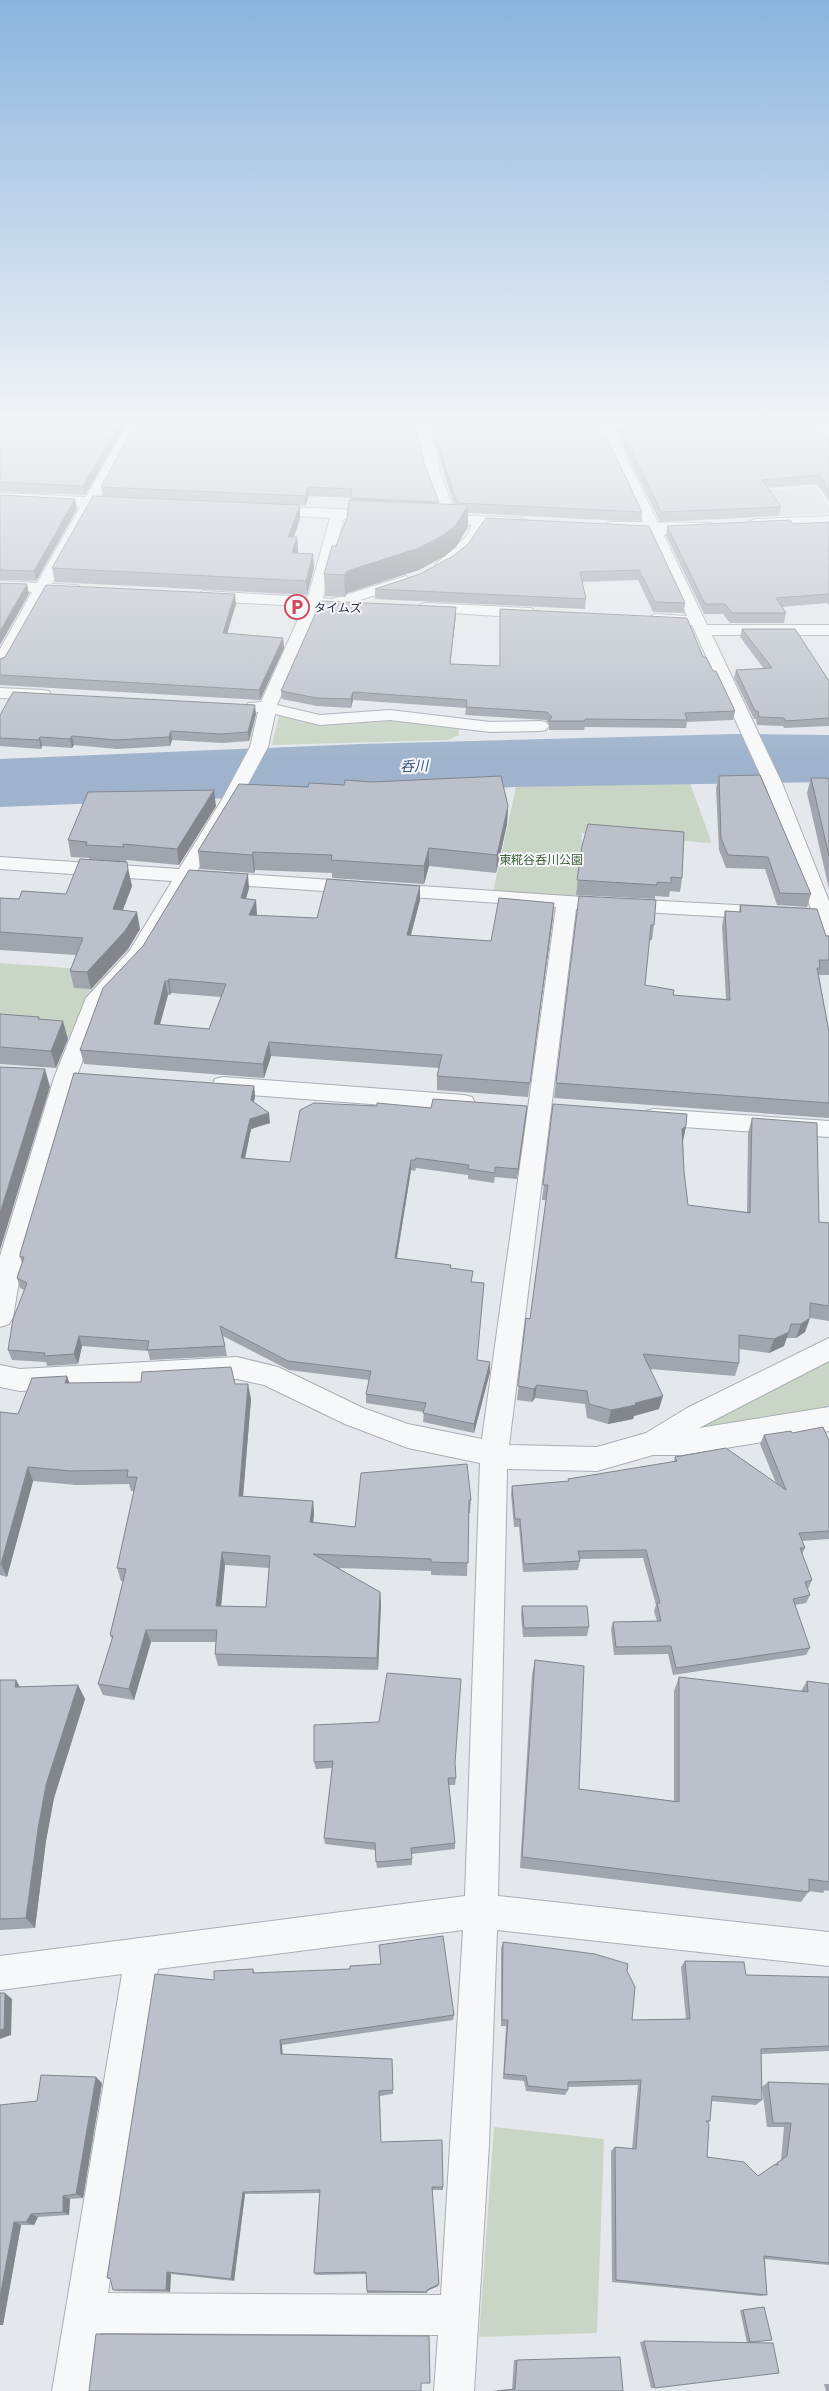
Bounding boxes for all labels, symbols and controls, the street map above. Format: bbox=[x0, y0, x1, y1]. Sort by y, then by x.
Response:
parking icon: タイムズ bbox=[284, 594, 310, 620]
place label: タイムズ bbox=[314, 600, 362, 615]
water label: 呑川 bbox=[400, 756, 430, 775]
park label: 東糀谷呑川公園 bbox=[499, 852, 583, 867]

